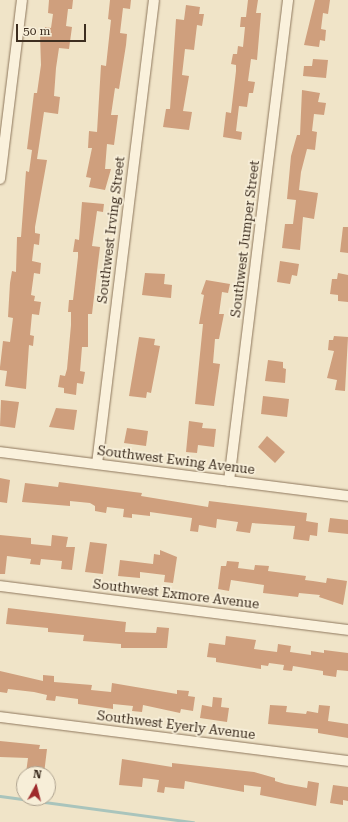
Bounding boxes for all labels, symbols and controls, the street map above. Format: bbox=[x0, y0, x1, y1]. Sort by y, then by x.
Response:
scale bar bbox=[18, 16, 88, 42]
text: 50 m bbox=[23, 24, 50, 38]
street label: Southwest Irving Street bbox=[95, 156, 129, 304]
street label: Southwest Jumper Street bbox=[229, 160, 263, 318]
street label: Southwest Ewing Avenue bbox=[96, 444, 256, 478]
street label: Southwest Exmore Avenue bbox=[92, 577, 260, 613]
street label: Southwest Eyerly Avenue bbox=[96, 709, 256, 743]
north arrow bbox=[16, 766, 56, 806]
text: N bbox=[32, 768, 42, 782]

